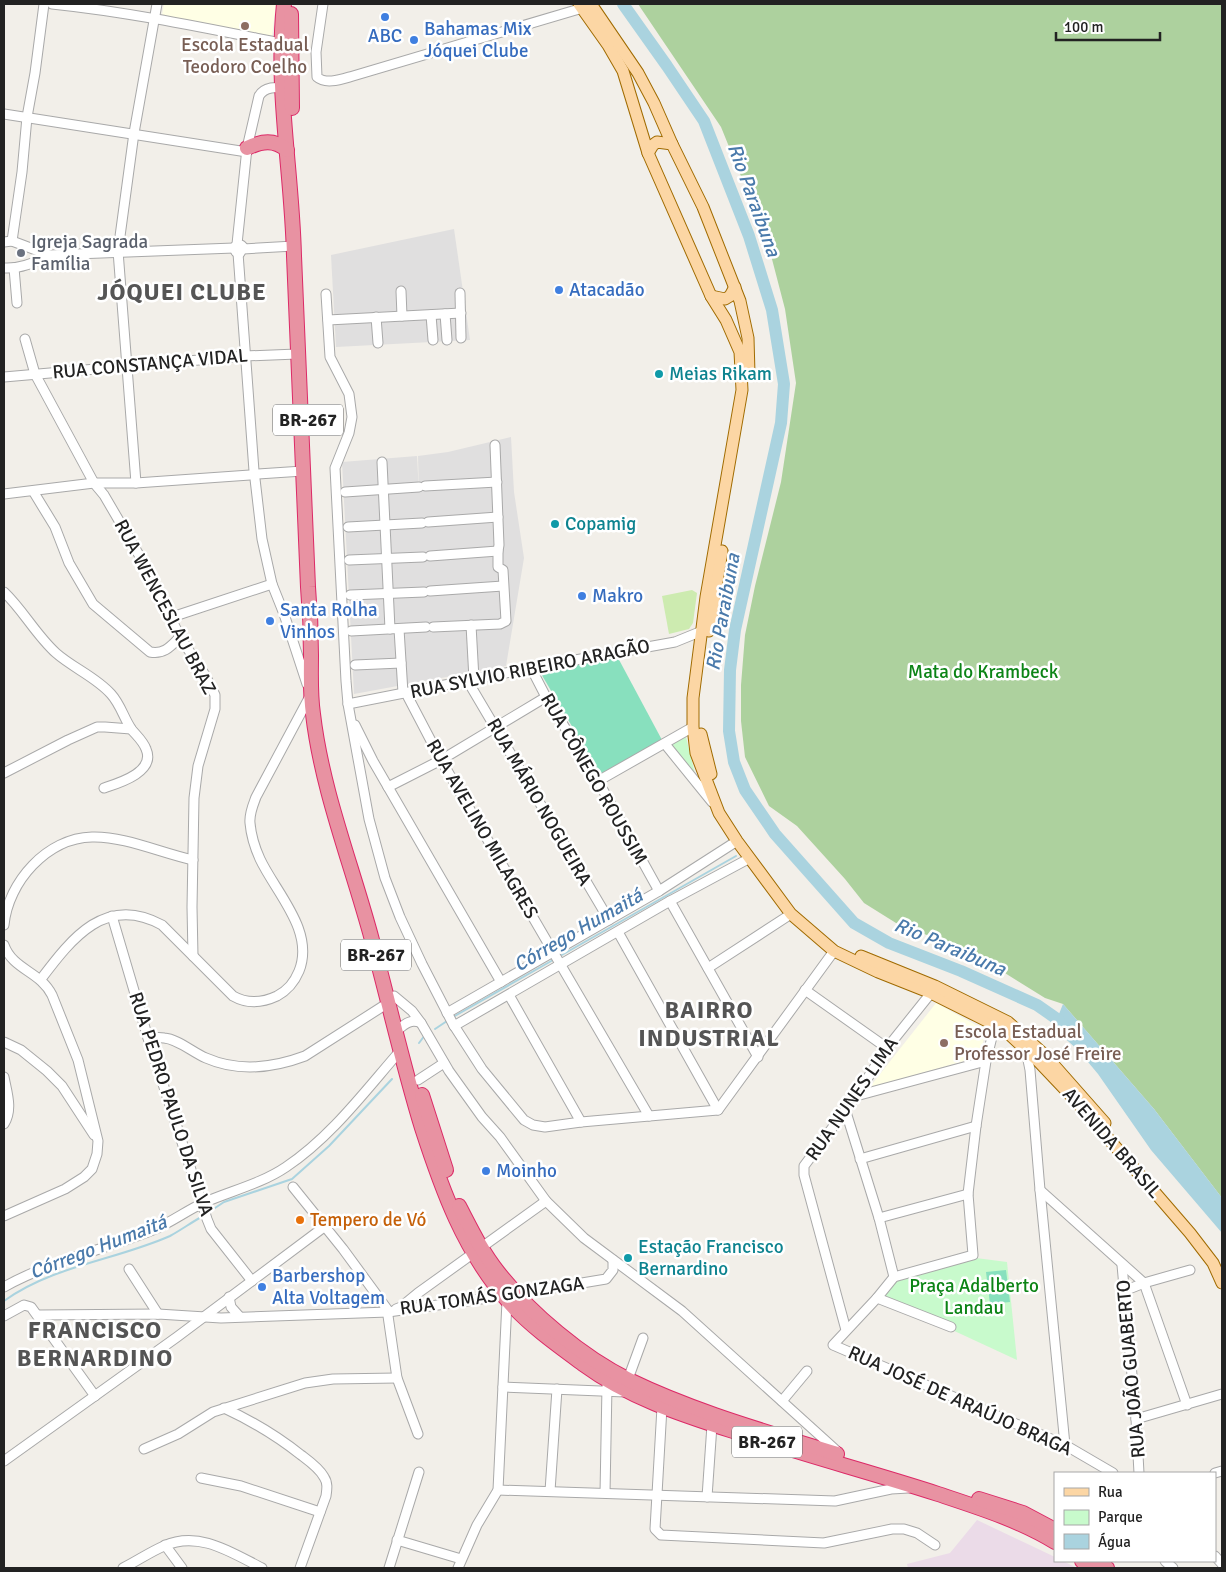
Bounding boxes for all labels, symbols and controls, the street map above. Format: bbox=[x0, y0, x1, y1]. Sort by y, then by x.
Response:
scale bar bbox=[1056, 10, 1160, 42]
marker: ABC bbox=[379, 11, 391, 23]
place label: Bahamas Mix Jóquei Clube bbox=[424, 17, 532, 63]
text: 100 m bbox=[1064, 18, 1104, 36]
marker: Escola Estadual Teodoro Coelho bbox=[239, 20, 251, 32]
place label: ABC bbox=[368, 24, 402, 48]
place label: Escola Estadual Teodoro Coelho bbox=[181, 33, 309, 79]
marker: Bahamas Mix Jóquei Clube bbox=[408, 34, 420, 46]
water label: Rio Paraibuna bbox=[722, 140, 786, 261]
place label: Igreja Sagrada Família bbox=[31, 230, 148, 276]
marker: Igreja Sagrada Família bbox=[15, 247, 27, 259]
district label: JÓQUEI CLUBE bbox=[97, 277, 267, 307]
place label: Atacadão bbox=[569, 278, 645, 302]
marker: Atacadão bbox=[553, 284, 565, 296]
street label: RUA CONSTANÇA VIDAL bbox=[51, 343, 249, 384]
place label: Meias Rikam bbox=[669, 362, 772, 386]
marker: Meias Rikam bbox=[653, 368, 665, 380]
road number: BR-267 bbox=[273, 404, 343, 436]
place label: Copamig bbox=[565, 512, 636, 536]
street label: RUA WENCESLAU BRAZ bbox=[109, 515, 221, 699]
marker: Copamig bbox=[549, 518, 561, 530]
water label: Rio Paraibuna bbox=[700, 551, 746, 673]
place label: Makro bbox=[592, 584, 643, 608]
marker: Makro bbox=[576, 590, 588, 602]
place label: Santa Rolha Vinhos bbox=[280, 598, 378, 644]
marker: Santa Rolha Vinhos bbox=[264, 615, 276, 627]
street label: RUA SYLVIO RIBEIRO ARAGÃO bbox=[408, 634, 652, 704]
park label: Mata do Krambeck bbox=[908, 660, 1059, 684]
street label: RUA CÔNEGO ROUSSIM bbox=[535, 689, 653, 869]
street label: RUA MÁRIO NOGUEIRA bbox=[481, 714, 597, 890]
street label: RUA AVELINO MILAGRES bbox=[421, 735, 543, 923]
water label: Córrego Humaitá bbox=[509, 882, 649, 977]
water label: Rio Paraibuna bbox=[891, 912, 1010, 982]
road number: BR-267 bbox=[341, 940, 411, 970]
street label: RUA PEDRO PAULO DA SILVA bbox=[123, 989, 219, 1220]
district label: BAIRRO INDUSTRIAL bbox=[638, 995, 780, 1053]
place label: Escola Estadual Professor José Freire bbox=[954, 1020, 1122, 1066]
street label: RUA NUNES LIMA bbox=[800, 1032, 904, 1166]
marker: Escola Estadual Professor José Freire bbox=[938, 1037, 950, 1049]
street label: AVENIDA BRASIL bbox=[1057, 1083, 1167, 1204]
place label: Moinho bbox=[496, 1159, 557, 1183]
marker: Moinho bbox=[480, 1165, 492, 1177]
place label: Tempero de Vó bbox=[310, 1208, 426, 1232]
water label: Córrego Humaitá bbox=[26, 1209, 172, 1285]
marker: Tempero de Vó bbox=[294, 1214, 306, 1226]
place label: Estação Francisco Bernardino bbox=[638, 1235, 784, 1281]
marker: Estação Francisco Bernardino bbox=[622, 1252, 634, 1264]
place label: Barbershop Alta Voltagem bbox=[272, 1264, 385, 1310]
street label: RUA TOMÁS GONZAGA bbox=[398, 1271, 586, 1321]
park label: Praça Adalberto Landau bbox=[909, 1274, 1039, 1320]
street label: RUA JOÃO GUABERTO bbox=[1111, 1279, 1151, 1459]
marker: Barbershop Alta Voltagem bbox=[256, 1281, 268, 1293]
district label: FRANCISCO BERNARDINO bbox=[17, 1315, 173, 1373]
street label: RUA JOSÉ DE ARAÚJO BRAGA bbox=[844, 1341, 1076, 1461]
road number: BR-267 bbox=[732, 1426, 802, 1458]
legend bbox=[1054, 1472, 1216, 1562]
text: Rua bbox=[1098, 1483, 1123, 1501]
text: Parque bbox=[1098, 1508, 1143, 1526]
text: Água bbox=[1098, 1532, 1131, 1551]

